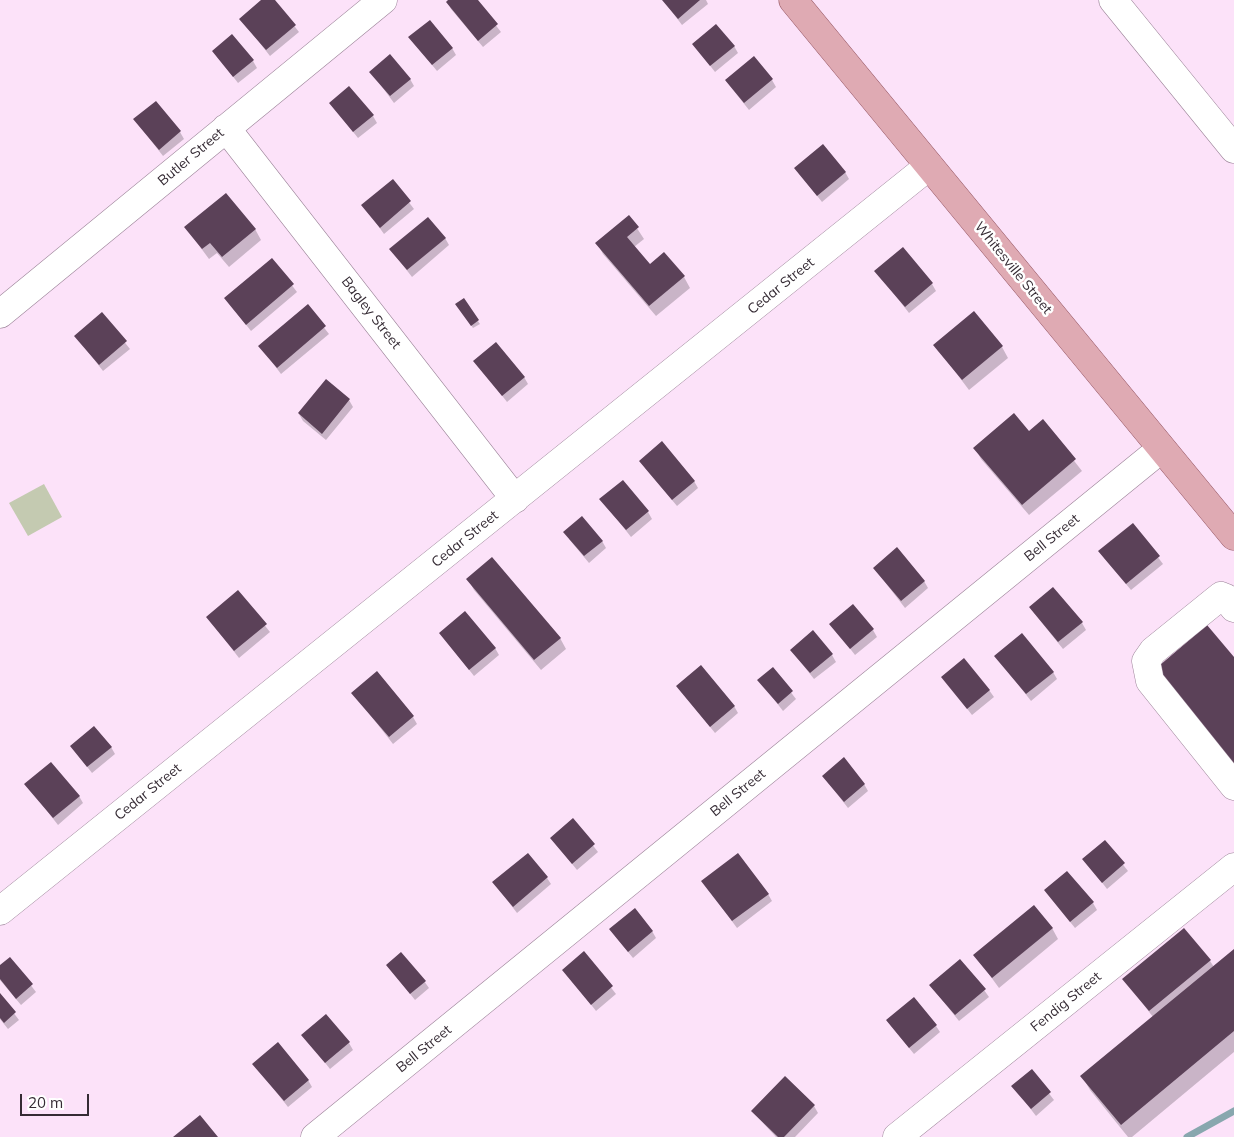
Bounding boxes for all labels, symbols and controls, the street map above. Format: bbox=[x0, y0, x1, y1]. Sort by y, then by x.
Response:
street label: Butler Street bbox=[155, 125, 227, 189]
street label: Whitesville Street bbox=[971, 219, 1055, 317]
street label: Cedar Street bbox=[744, 254, 818, 318]
street label: Bagley Street bbox=[338, 274, 404, 352]
street label: Cedar Street bbox=[428, 507, 502, 571]
street label: Bell Street bbox=[1021, 511, 1083, 565]
street label: Cedar Street bbox=[111, 760, 185, 824]
street label: Bell Street bbox=[707, 766, 769, 820]
street label: Fendig Street bbox=[1027, 968, 1105, 1036]
street label: Bell Street bbox=[393, 1022, 455, 1076]
scale bar bbox=[22, 1084, 91, 1116]
text: 20 m bbox=[28, 1093, 63, 1112]

